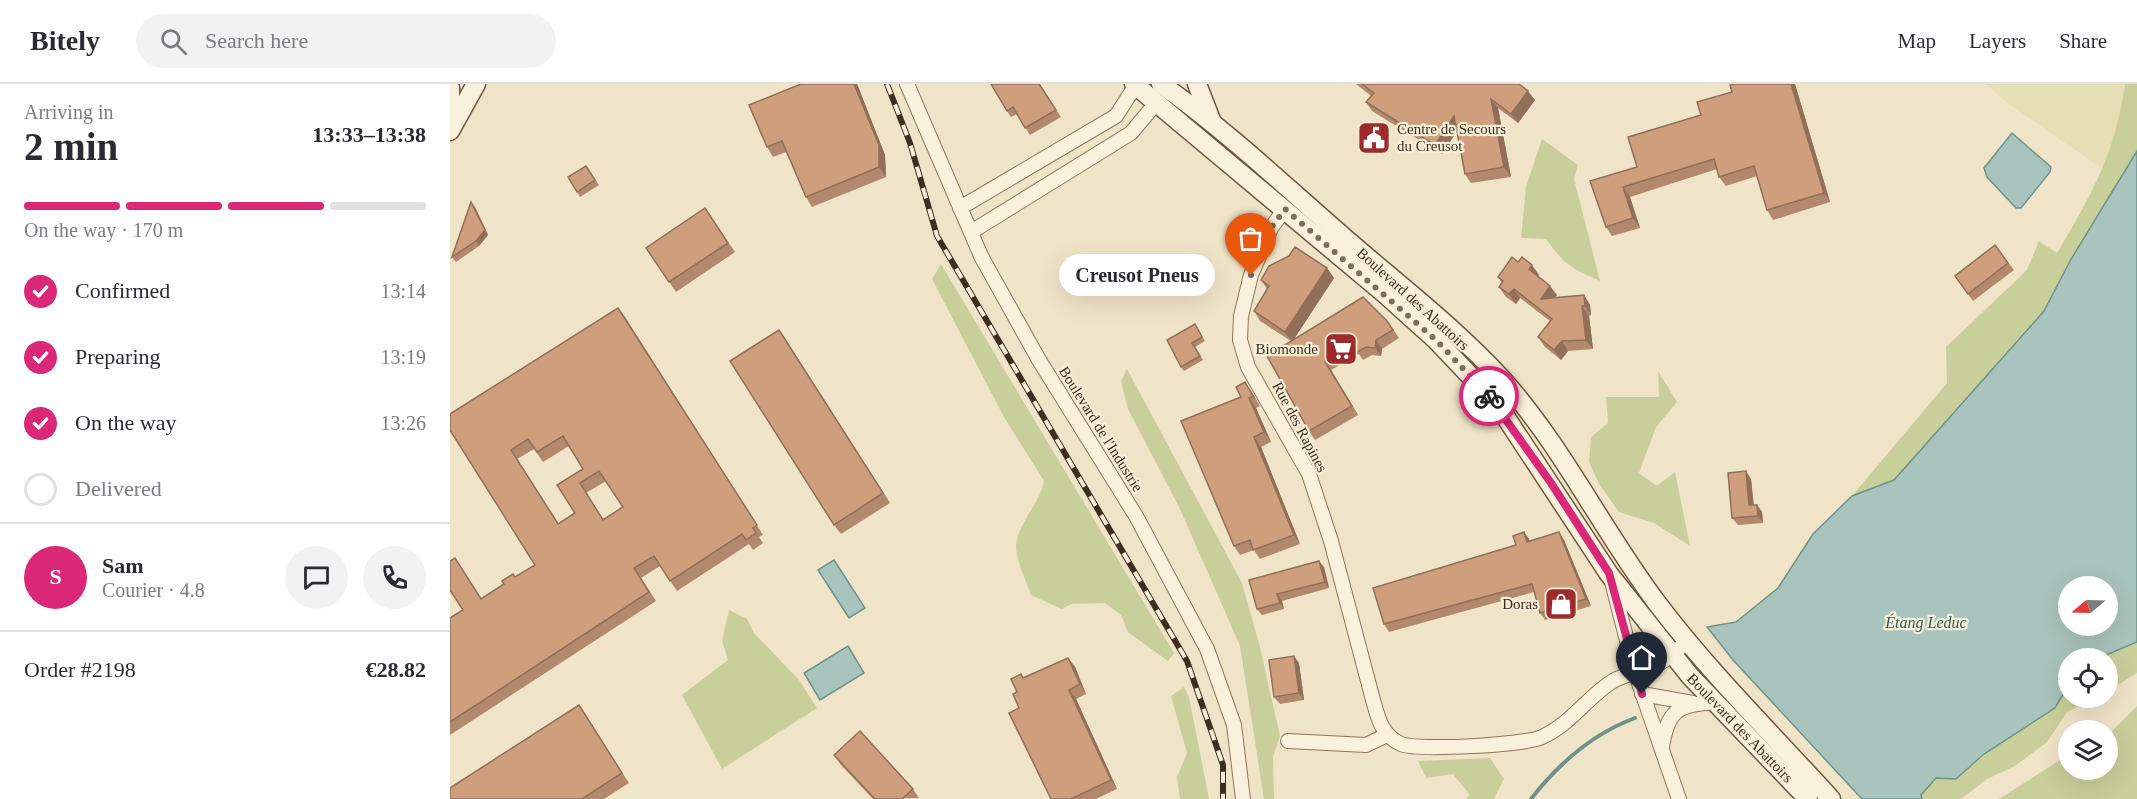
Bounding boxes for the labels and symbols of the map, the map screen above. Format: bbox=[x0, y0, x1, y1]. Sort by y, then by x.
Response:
public building icon: Centre de Secours du Creusot bbox=[1356, 120, 1392, 156]
place label: Centre de Secours du Creusot bbox=[1397, 121, 1506, 154]
pin bbox=[1225, 213, 1276, 275]
street label: Boulevard des Abattoirs bbox=[1354, 245, 1472, 354]
callout: Creusot Pneus bbox=[1059, 254, 1215, 296]
supermarket icon: Biomonde bbox=[1323, 331, 1359, 367]
place label: Biomonde bbox=[1256, 341, 1318, 357]
street label: Boulevard de l'Industrie bbox=[1056, 364, 1146, 495]
courier bbox=[1459, 366, 1519, 426]
street label: Rue des Rapines bbox=[1269, 379, 1331, 475]
north arrow bbox=[2058, 576, 2118, 636]
shop icon: Doras bbox=[1543, 586, 1579, 622]
place label: Doras bbox=[1502, 596, 1538, 612]
water label: Étang Leduc bbox=[1884, 613, 1967, 632]
pin bbox=[1616, 632, 1667, 694]
street label: Boulevard des Abattoirs bbox=[1684, 670, 1796, 786]

